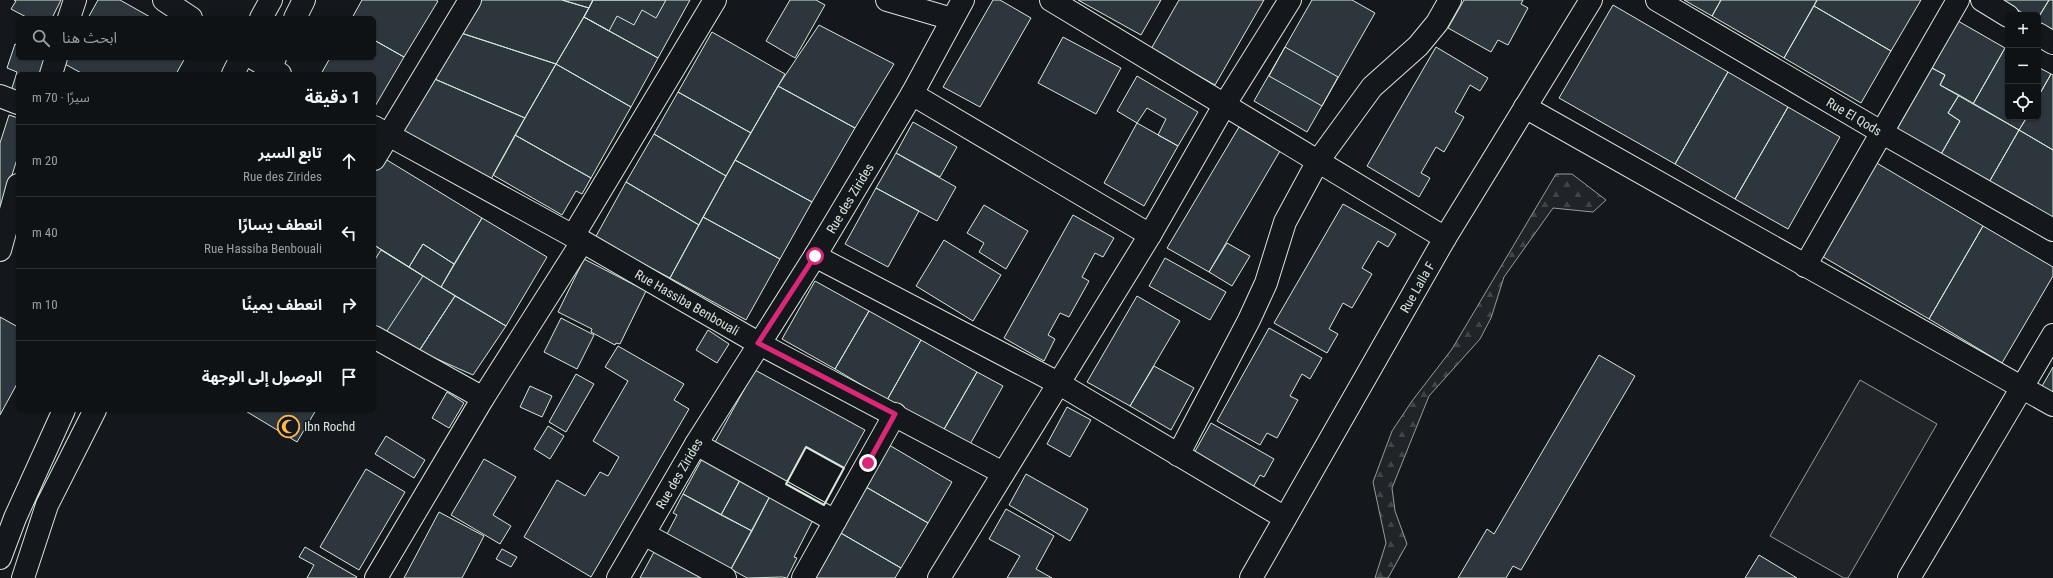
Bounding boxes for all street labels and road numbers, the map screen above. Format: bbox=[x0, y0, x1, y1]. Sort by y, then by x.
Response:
street label: Rue El Qods bbox=[1824, 95, 1884, 139]
street label: Rue des Zirides bbox=[823, 161, 877, 236]
street label: Rue Lalla F bbox=[1397, 259, 1438, 315]
street label: Rue Hassiba Benbouali bbox=[632, 267, 742, 339]
street label: Rue des Zirides bbox=[653, 436, 706, 512]

